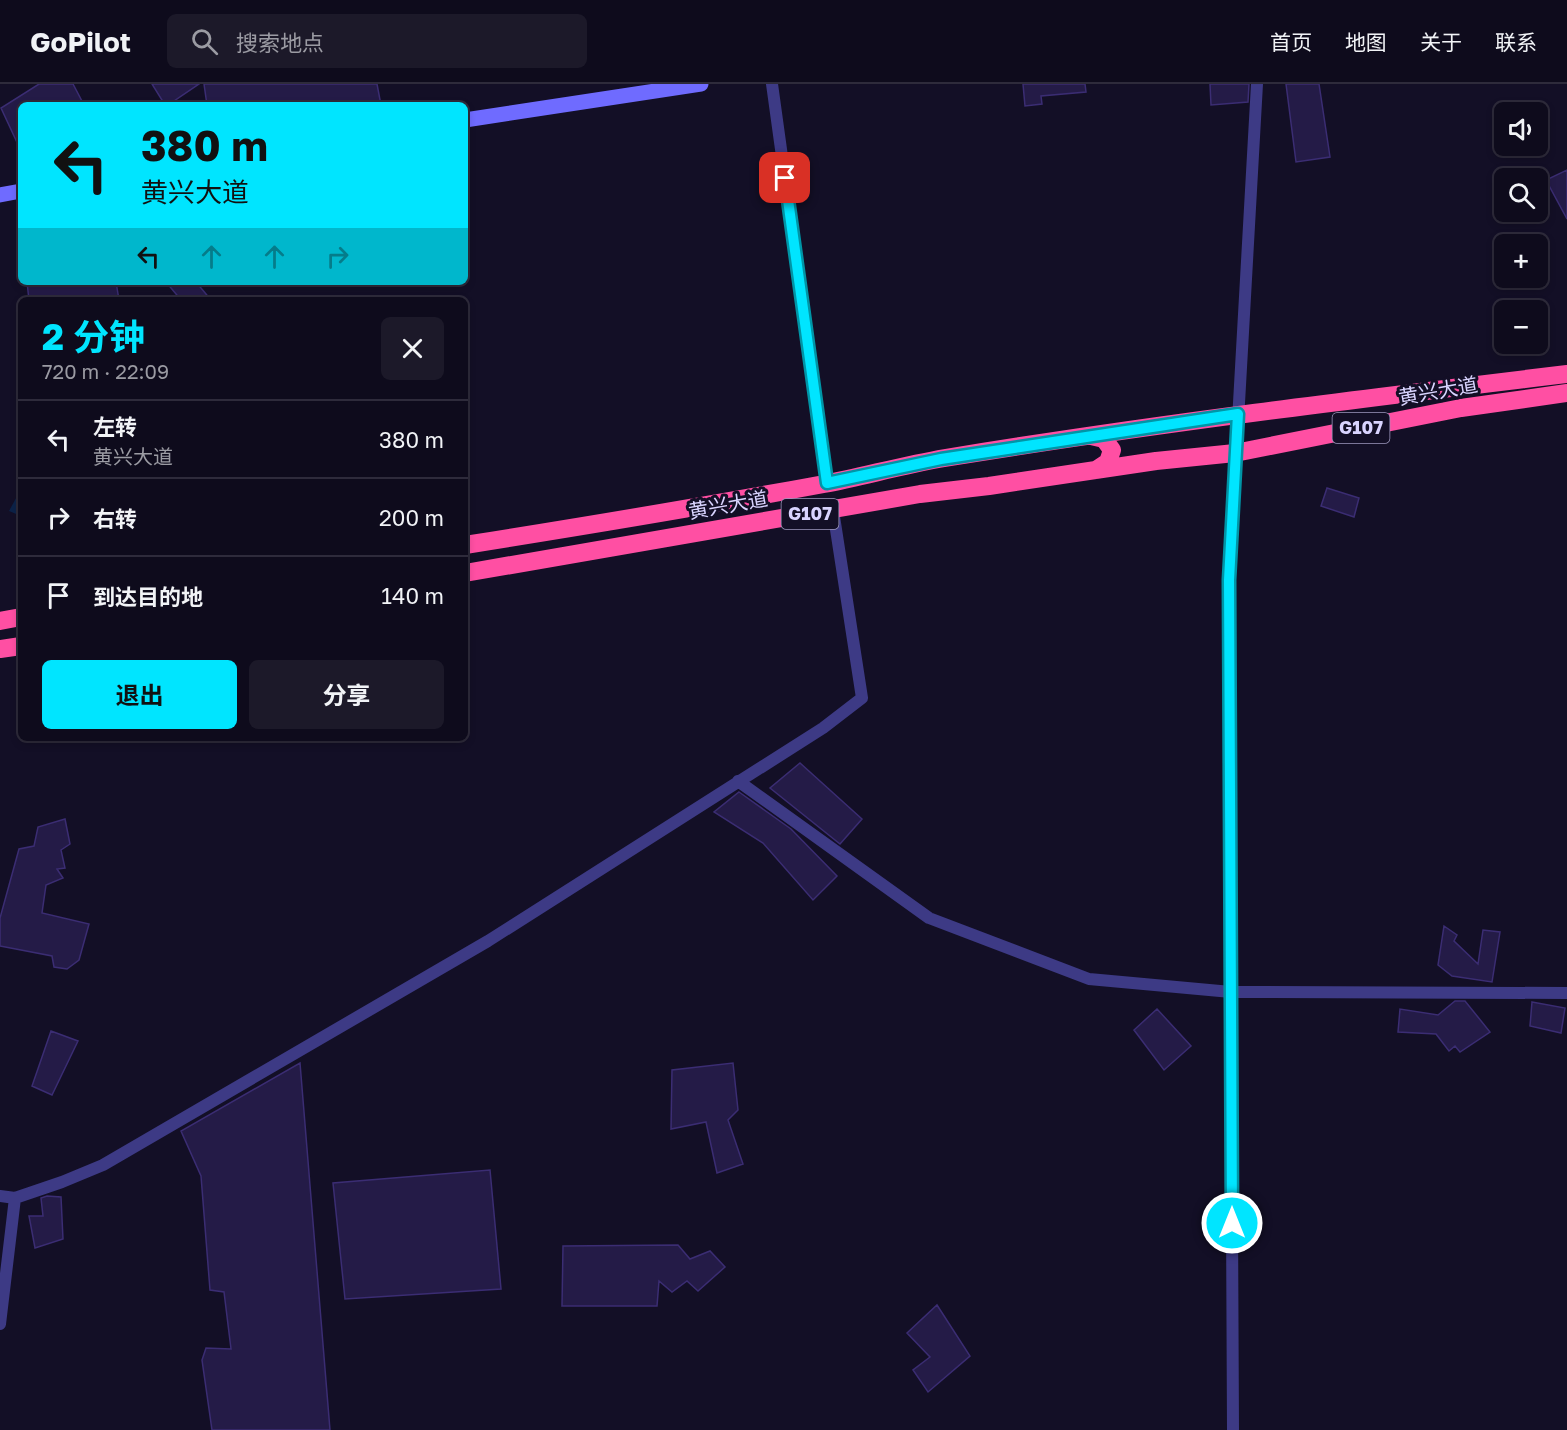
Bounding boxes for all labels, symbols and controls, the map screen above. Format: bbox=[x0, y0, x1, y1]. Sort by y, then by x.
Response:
search box bbox=[167, 14, 587, 68]
text: GoPilot bbox=[30, 25, 131, 58]
icon: search bbox=[188, 25, 221, 58]
text: 搜索地点 bbox=[236, 29, 324, 56]
text: 首页 bbox=[1270, 29, 1312, 55]
text: 地图 bbox=[1345, 29, 1387, 55]
text: 关于 bbox=[1420, 29, 1462, 55]
text: 联系 bbox=[1495, 29, 1537, 55]
map controls bbox=[1494, 102, 1548, 354]
button: sound bbox=[1494, 102, 1548, 156]
text: 380 m bbox=[141, 120, 268, 170]
icon: left bbox=[42, 126, 120, 204]
pin bbox=[759, 152, 810, 203]
icon: arrive bbox=[768, 161, 801, 194]
button: search bbox=[1494, 168, 1548, 222]
text: 黄兴大道 bbox=[141, 176, 249, 208]
button: + bbox=[1494, 234, 1548, 288]
icon: left bbox=[132, 240, 165, 273]
icon: ahead bbox=[195, 240, 228, 273]
icon: ahead bbox=[258, 240, 291, 273]
icon: right bbox=[321, 240, 354, 273]
button: − bbox=[1494, 300, 1548, 354]
text: 2 分钟 bbox=[42, 315, 145, 358]
button: close bbox=[381, 317, 444, 380]
text: 720 m · 22:09 bbox=[42, 359, 169, 383]
street label: 黄兴大道 bbox=[1396, 371, 1479, 409]
text: 左转 bbox=[93, 413, 137, 440]
road number: G107 bbox=[1332, 413, 1390, 443]
icon: left bbox=[42, 423, 75, 456]
text: 380 m bbox=[379, 426, 444, 453]
text: 黄兴大道 bbox=[93, 444, 173, 468]
street label: 黄兴大道 bbox=[686, 485, 769, 523]
road number: G107 bbox=[782, 499, 838, 529]
icon: right bbox=[42, 501, 75, 534]
text: 200 m bbox=[379, 504, 444, 531]
text: 右转 bbox=[93, 505, 137, 532]
icon: arrive bbox=[42, 579, 75, 612]
text: 140 m bbox=[381, 582, 444, 609]
text: 到达目的地 bbox=[93, 583, 203, 610]
button: 退出 bbox=[42, 660, 237, 729]
button: 分享 bbox=[249, 660, 444, 729]
position arrow bbox=[1200, 1191, 1264, 1255]

